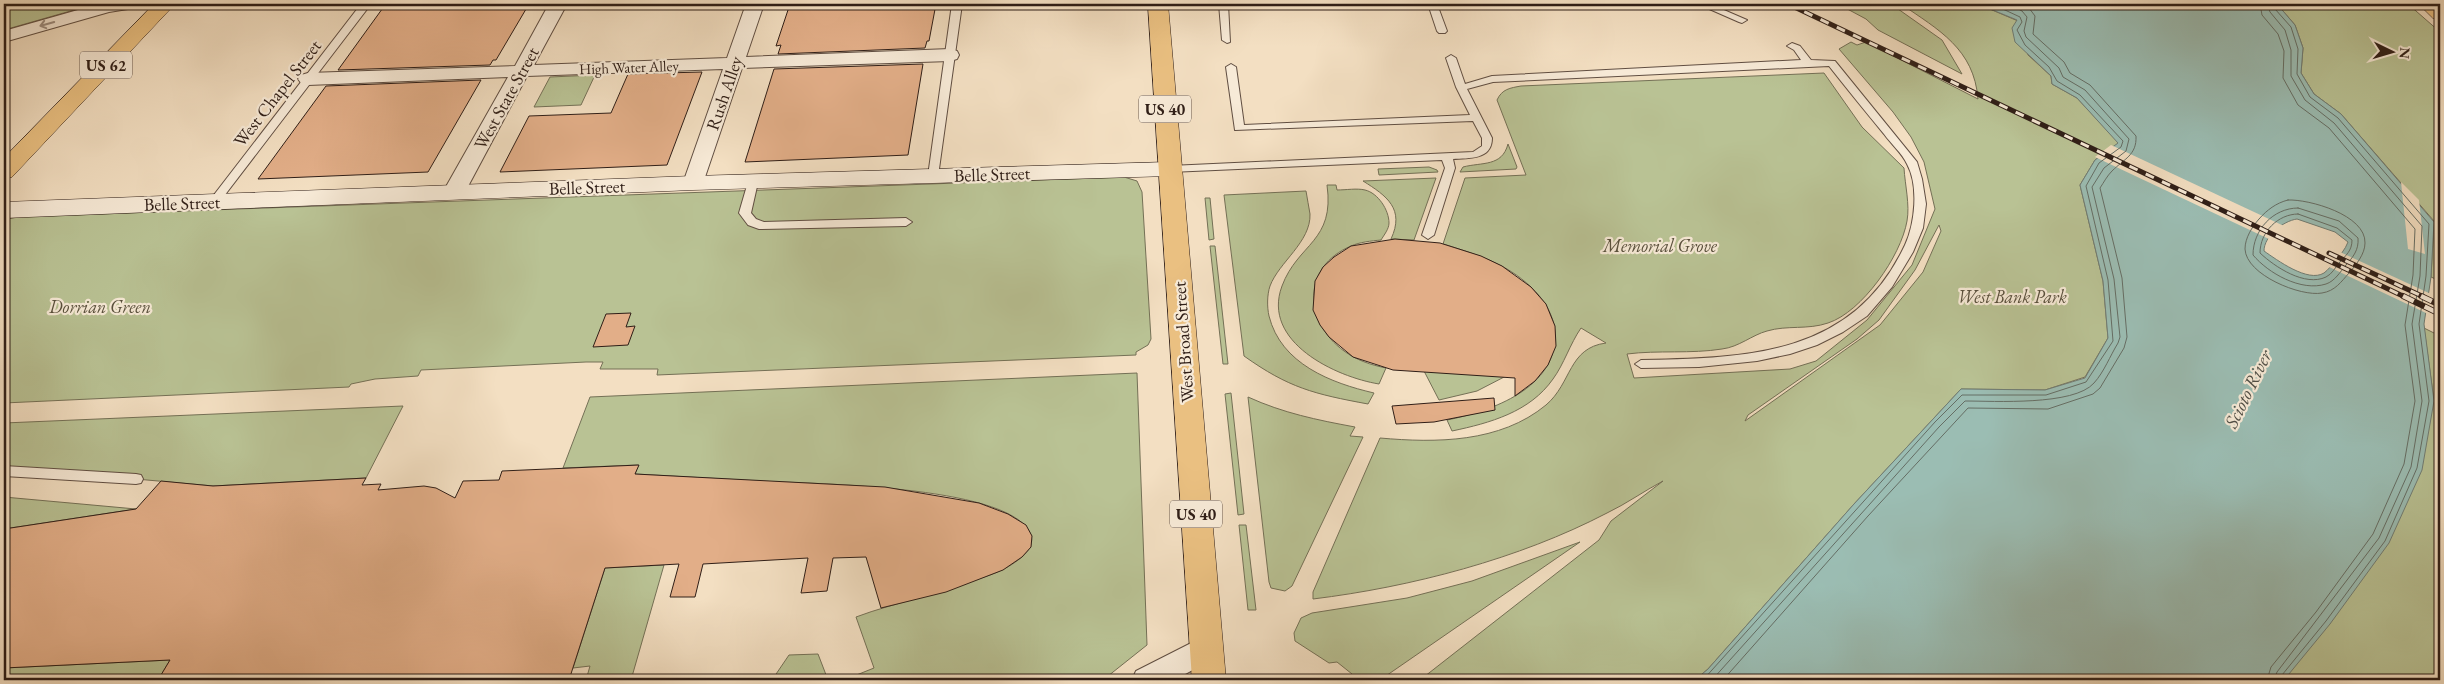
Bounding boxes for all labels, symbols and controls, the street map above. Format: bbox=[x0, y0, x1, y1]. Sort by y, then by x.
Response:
one-way arrow bbox=[40, 20, 56, 30]
north arrow bbox=[2366, 28, 2416, 78]
street label: West Chapel Street bbox=[228, 34, 326, 151]
street label: West State Street bbox=[468, 42, 544, 153]
text: N bbox=[2395, 47, 2414, 60]
road number: US 62 bbox=[80, 52, 132, 78]
street label: Rush Alley bbox=[701, 53, 747, 133]
street label: High Water Alley bbox=[579, 56, 680, 78]
road number: US 40 bbox=[1139, 96, 1191, 122]
street label: Belle Street bbox=[953, 161, 1031, 187]
street label: Belle Street bbox=[548, 174, 626, 200]
street label: Belle Street bbox=[143, 190, 221, 216]
park label: Memorial Grove bbox=[1602, 234, 1718, 257]
street label: West Broad Street bbox=[1167, 280, 1199, 403]
park label: West Bank Park bbox=[1957, 285, 2067, 308]
park label: Dorrian Green bbox=[48, 295, 151, 318]
water label: Scioto River bbox=[2218, 345, 2278, 433]
road number: US 40 bbox=[1170, 500, 1222, 528]

